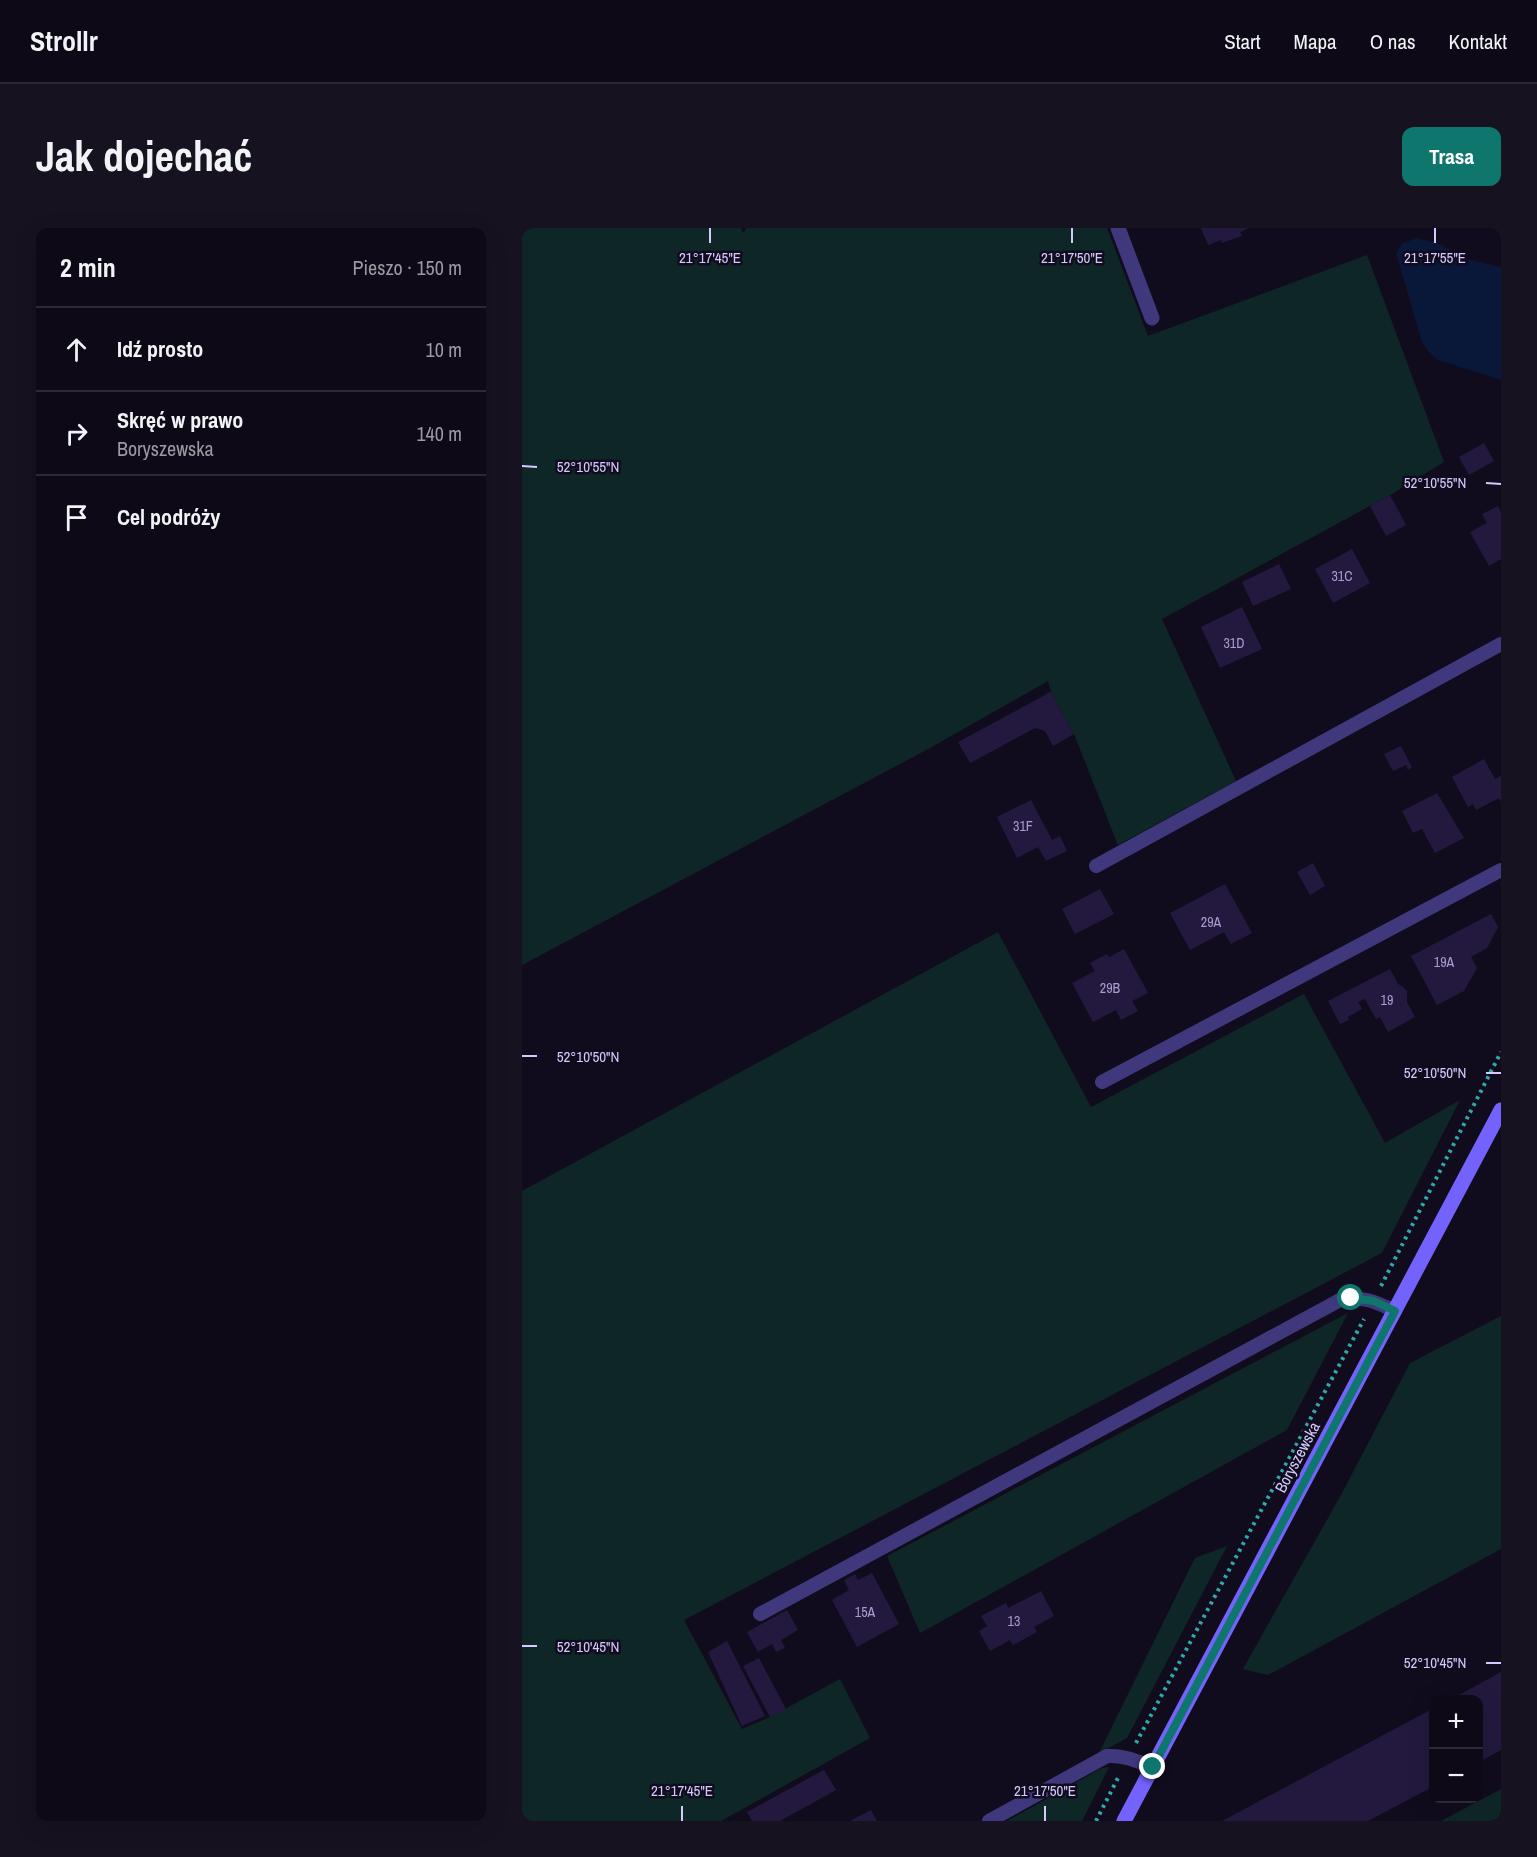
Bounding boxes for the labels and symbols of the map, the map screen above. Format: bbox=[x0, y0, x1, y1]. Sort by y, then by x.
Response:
text: 21°17'45"E bbox=[679, 247, 741, 268]
text: 21°17'50"E bbox=[1041, 247, 1103, 268]
text: 21°17'55"E bbox=[1404, 247, 1466, 268]
text: 52°10'55"N bbox=[557, 456, 619, 477]
text: 52°10'55"N bbox=[1404, 472, 1466, 493]
house number: 31C bbox=[1331, 567, 1353, 585]
house number: 31D bbox=[1223, 634, 1245, 652]
house number: 31F bbox=[1013, 817, 1033, 835]
house number: 29A bbox=[1201, 913, 1222, 931]
house number: 19A bbox=[1434, 953, 1455, 971]
house number: 29B bbox=[1100, 979, 1121, 997]
house number: 19 bbox=[1381, 991, 1393, 1009]
text: 52°10'50"N bbox=[557, 1046, 619, 1067]
text: 52°10'50"N bbox=[1404, 1062, 1466, 1083]
route start bbox=[1337, 1284, 1363, 1310]
street label: Boryszewska bbox=[1269, 1417, 1325, 1496]
house number: 15A bbox=[855, 1603, 876, 1621]
house number: 13 bbox=[1008, 1612, 1020, 1630]
text: 52°10'45"N bbox=[557, 1636, 619, 1657]
text: 52°10'45"N bbox=[1404, 1652, 1466, 1673]
route end bbox=[1139, 1753, 1165, 1779]
text: 21°17'45"E bbox=[651, 1780, 713, 1801]
text: 21°17'50"E bbox=[1014, 1780, 1076, 1801]

